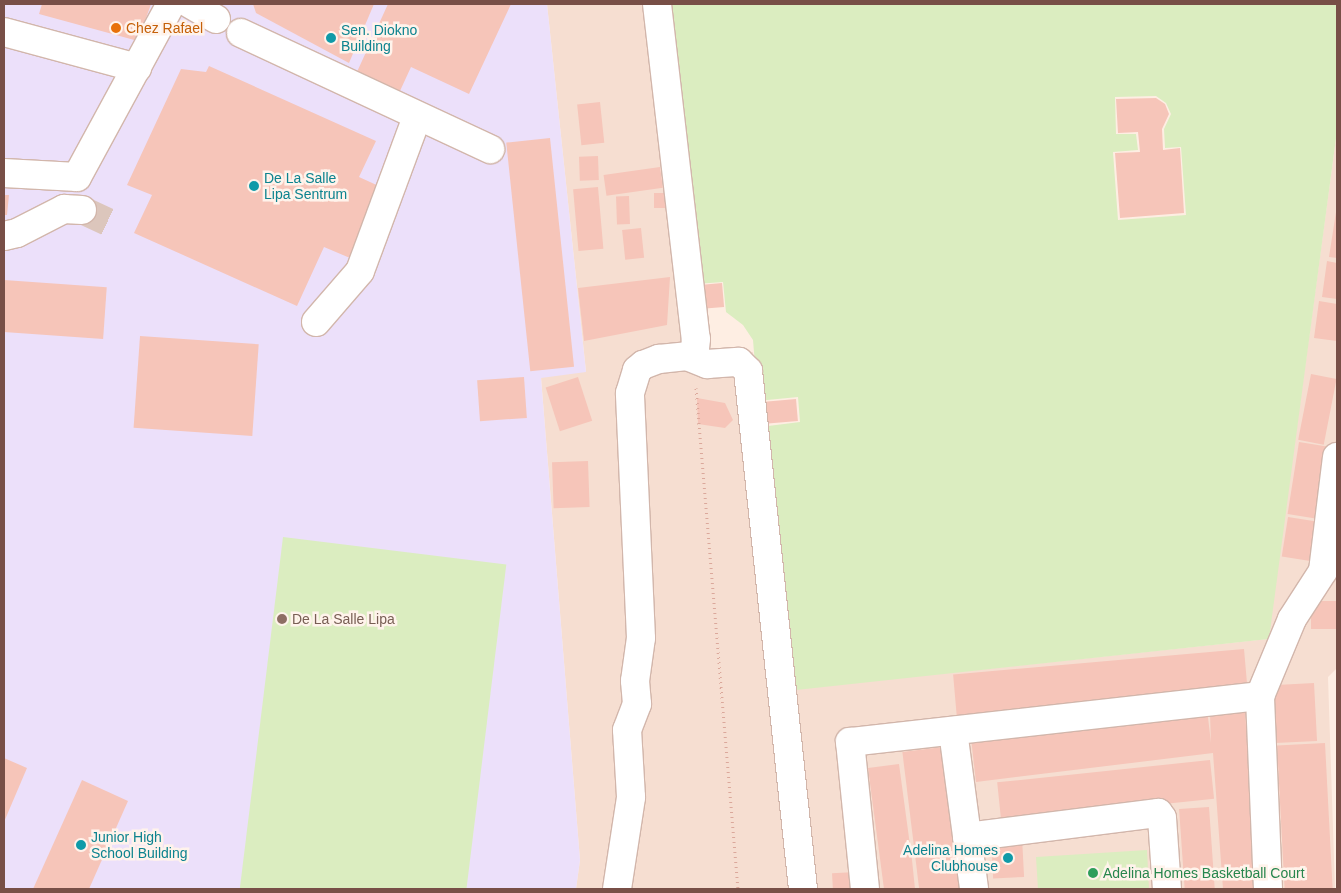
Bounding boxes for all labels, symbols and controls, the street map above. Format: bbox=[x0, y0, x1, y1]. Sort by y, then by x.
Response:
place label: Chez Rafael bbox=[126, 20, 203, 36]
marker: Chez Rafael bbox=[110, 22, 122, 34]
place label: Sen. Diokno Building bbox=[341, 22, 417, 54]
marker: Sen. Diokno Building bbox=[325, 32, 337, 44]
place label: De La Salle Lipa Sentrum bbox=[264, 170, 347, 202]
marker: De La Salle Lipa Sentrum bbox=[248, 180, 260, 192]
place label: De La Salle Lipa bbox=[292, 611, 395, 627]
marker: De La Salle Lipa bbox=[276, 613, 288, 625]
place label: Junior High School Building bbox=[91, 829, 188, 862]
marker: Junior High School Building bbox=[75, 839, 87, 851]
place label: Adelina Homes Clubhouse bbox=[903, 842, 998, 874]
marker: Adelina Homes Clubhouse bbox=[1002, 852, 1014, 864]
place label: Adelina Homes Basketball Court bbox=[1103, 865, 1305, 881]
marker: Adelina Homes Basketball Court bbox=[1087, 867, 1099, 879]

